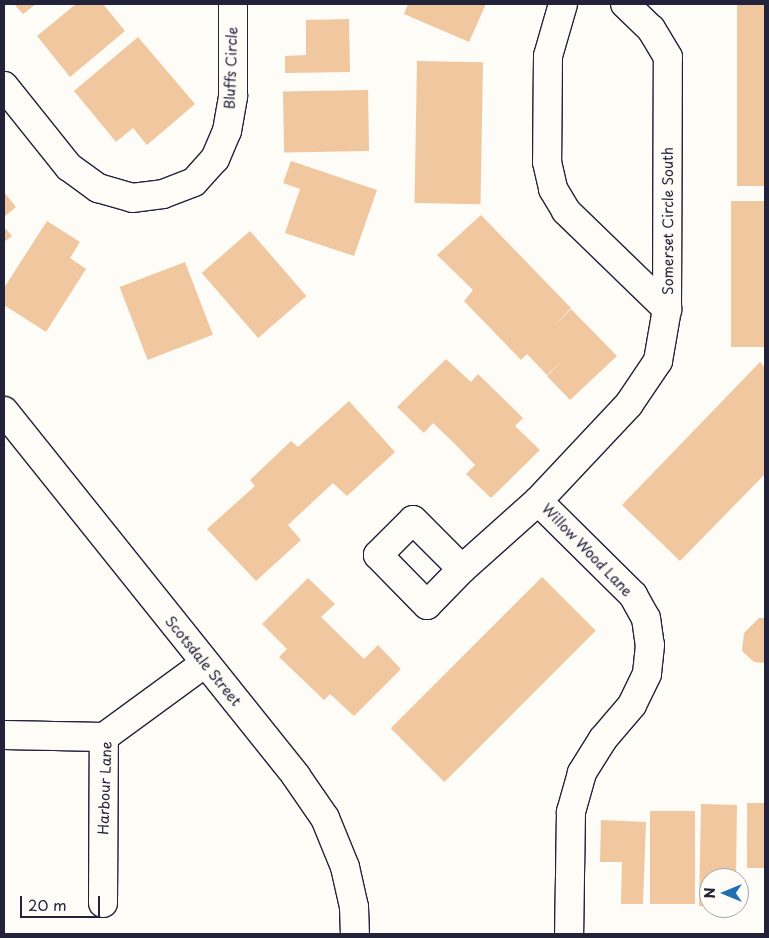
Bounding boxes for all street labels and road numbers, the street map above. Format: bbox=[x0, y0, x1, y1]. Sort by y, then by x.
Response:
street label: Bluffs Circle bbox=[221, 26, 241, 110]
street label: Somerset Circle South bbox=[660, 146, 676, 296]
street label: Willow Wood Lane bbox=[538, 500, 636, 600]
street label: Scotsdale Street bbox=[161, 612, 245, 710]
street label: Harbour Lane bbox=[95, 741, 115, 835]

